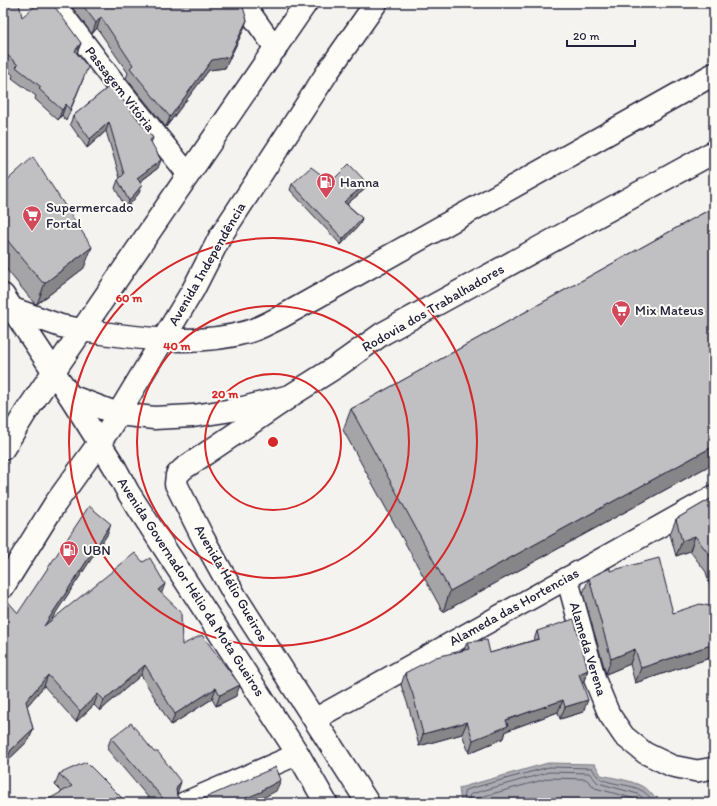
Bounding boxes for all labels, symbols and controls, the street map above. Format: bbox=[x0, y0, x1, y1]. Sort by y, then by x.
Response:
scale bar bbox=[567, 22, 635, 48]
text: 20 m bbox=[573, 29, 600, 43]
street label: Passagem Vitória bbox=[81, 43, 159, 136]
fuel station icon: Hanna bbox=[315, 171, 337, 199]
place label: Hanna bbox=[340, 174, 379, 191]
place label: Supermercado Fortal bbox=[46, 199, 133, 232]
street label: Avenida Independência bbox=[165, 199, 250, 329]
supermarket icon: Supermercado Fortal bbox=[21, 204, 43, 232]
street label: Rodovia dos Trabalhadores bbox=[359, 260, 507, 356]
text: 60 m bbox=[116, 291, 143, 305]
supermarket icon: Mix Mateus bbox=[610, 299, 632, 327]
place label: Mix Mateus bbox=[635, 302, 704, 319]
text: 40 m bbox=[163, 339, 192, 353]
text: 20 m bbox=[212, 387, 239, 401]
centre of rings bbox=[266, 435, 280, 449]
street label: Avenida Governador Hélio da Mota Gueiros bbox=[114, 474, 268, 700]
street label: Avenida Hélio Gueiros bbox=[191, 522, 271, 644]
fuel station icon: UBN bbox=[58, 539, 80, 567]
place label: UBN bbox=[83, 542, 111, 559]
street label: Alameda das Hortencias bbox=[446, 564, 582, 650]
street label: Alameda Verena bbox=[566, 600, 611, 699]

